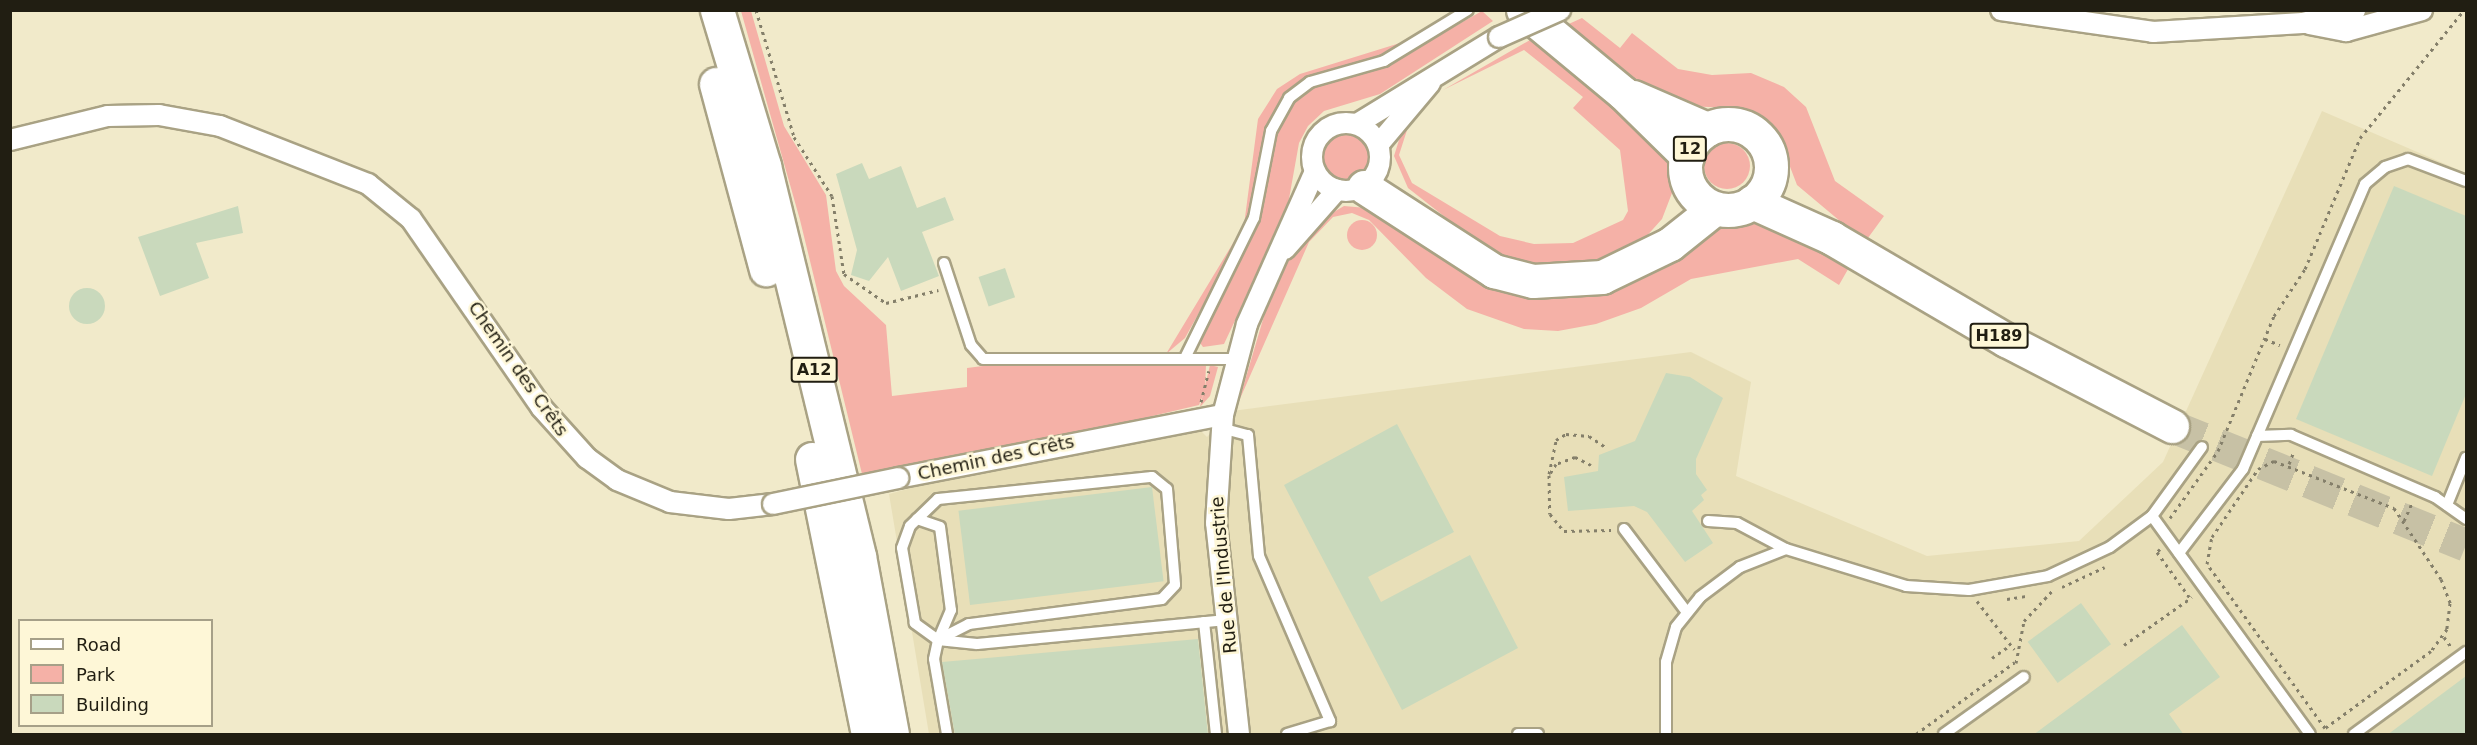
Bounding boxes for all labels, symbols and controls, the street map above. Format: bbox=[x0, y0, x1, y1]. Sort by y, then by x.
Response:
road number: 12 bbox=[1672, 136, 1708, 162]
street label: Chemin des Crêts bbox=[463, 298, 573, 440]
road number: H189 bbox=[1969, 323, 2029, 349]
road number: A12 bbox=[790, 357, 838, 383]
street label: Chemin des Crêts bbox=[916, 431, 1076, 485]
street label: Rue de l'Industrie bbox=[1206, 496, 1242, 654]
legend bbox=[18, 619, 213, 727]
text: Road bbox=[76, 634, 121, 655]
text: Park bbox=[76, 664, 115, 685]
text: Building bbox=[76, 694, 149, 715]

